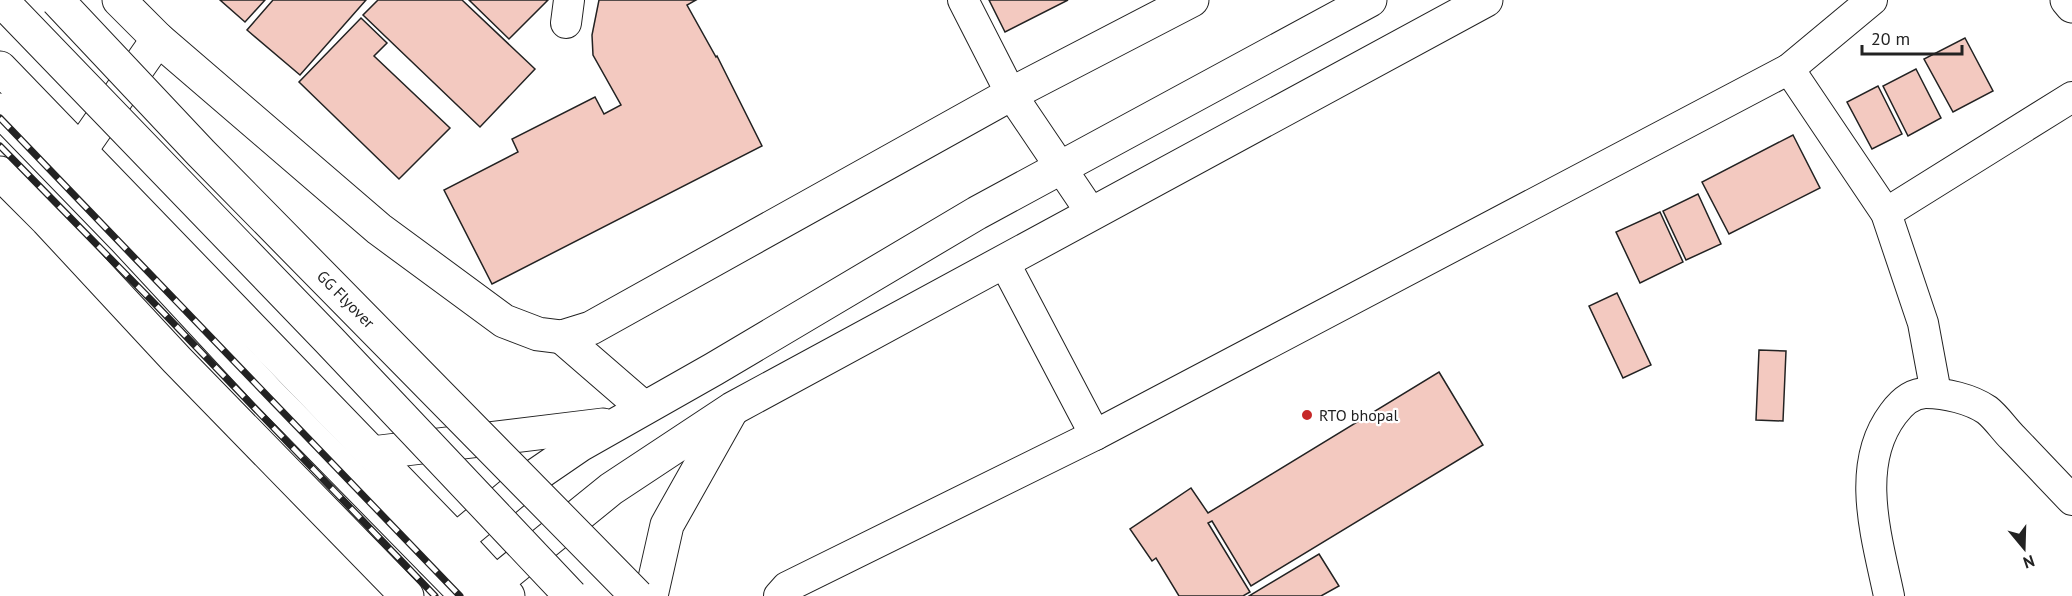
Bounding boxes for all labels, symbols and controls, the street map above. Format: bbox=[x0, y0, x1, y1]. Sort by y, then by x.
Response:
scale bar bbox=[1862, 18, 1962, 56]
text: 20 m bbox=[1871, 27, 1910, 50]
street label: GG Flyover bbox=[313, 266, 379, 332]
place label: RTO bhopal bbox=[1319, 405, 1398, 425]
marker: RTO bhopal bbox=[1300, 408, 1314, 422]
north arrow bbox=[1994, 518, 2054, 578]
text: N bbox=[2021, 551, 2037, 573]

